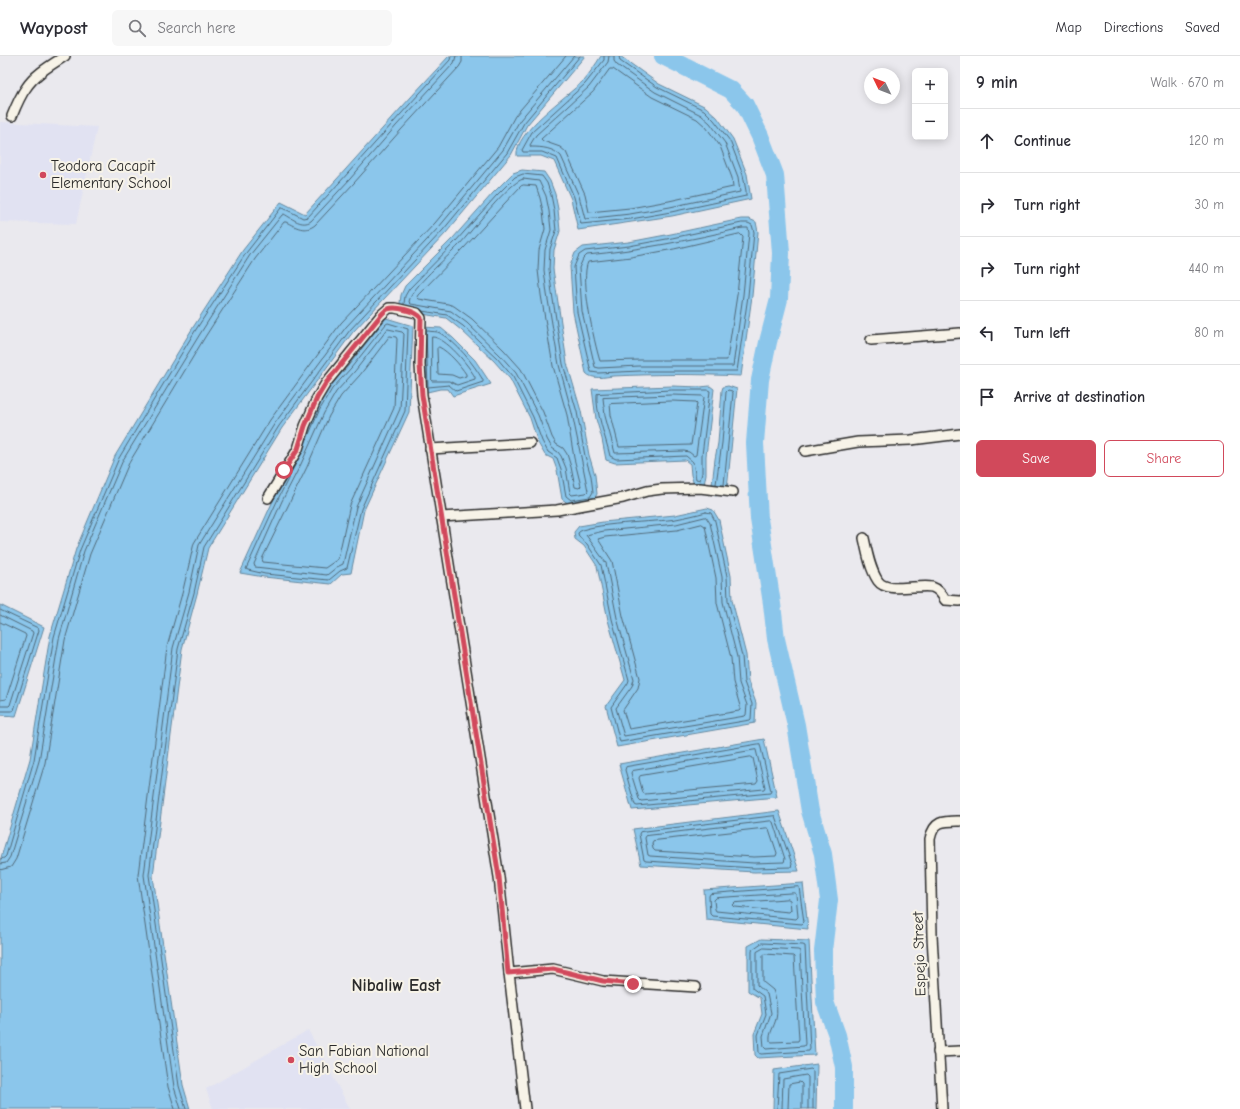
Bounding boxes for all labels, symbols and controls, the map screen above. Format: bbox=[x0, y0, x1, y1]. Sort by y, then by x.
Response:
search box bbox=[112, 10, 392, 46]
text: Waypost bbox=[20, 17, 88, 39]
icon: search bbox=[126, 17, 148, 39]
text: Search here bbox=[158, 19, 236, 37]
text: Map bbox=[1055, 19, 1082, 36]
text: Directions bbox=[1104, 19, 1163, 36]
text: Saved bbox=[1185, 19, 1220, 36]
north arrow bbox=[864, 68, 900, 104]
map controls bbox=[912, 68, 948, 140]
button: + bbox=[912, 68, 948, 104]
text: 9 min bbox=[976, 73, 1018, 92]
text: Walk · 670 m bbox=[1151, 75, 1224, 90]
button: − bbox=[912, 104, 948, 140]
icon: ahead bbox=[976, 130, 998, 152]
text: Continue bbox=[1014, 132, 1071, 150]
text: 120 m bbox=[1189, 133, 1224, 148]
place label: Teodora Cacapit Elementary School bbox=[51, 157, 171, 192]
marker: Teodora Cacapit Elementary School bbox=[38, 170, 48, 180]
icon: right bbox=[976, 194, 998, 216]
text: Turn right bbox=[1014, 196, 1080, 214]
text: 30 m bbox=[1194, 197, 1224, 212]
icon: right bbox=[976, 258, 998, 280]
text: Turn right bbox=[1014, 260, 1080, 278]
text: 440 m bbox=[1188, 261, 1224, 276]
icon: left bbox=[976, 322, 998, 344]
text: Turn left bbox=[1014, 324, 1070, 342]
text: 80 m bbox=[1194, 325, 1224, 340]
icon: arrive bbox=[976, 386, 998, 408]
text: Arrive at destination bbox=[1014, 388, 1145, 406]
button: Save bbox=[976, 440, 1096, 477]
button: Share bbox=[1104, 440, 1224, 477]
route start bbox=[275, 461, 293, 479]
street label: Espejo Street bbox=[909, 911, 929, 997]
route end bbox=[624, 975, 642, 993]
district label: Nibaliw East bbox=[351, 976, 441, 995]
place label: San Fabian National High School bbox=[299, 1042, 429, 1077]
marker: San Fabian National High School bbox=[286, 1055, 296, 1065]

